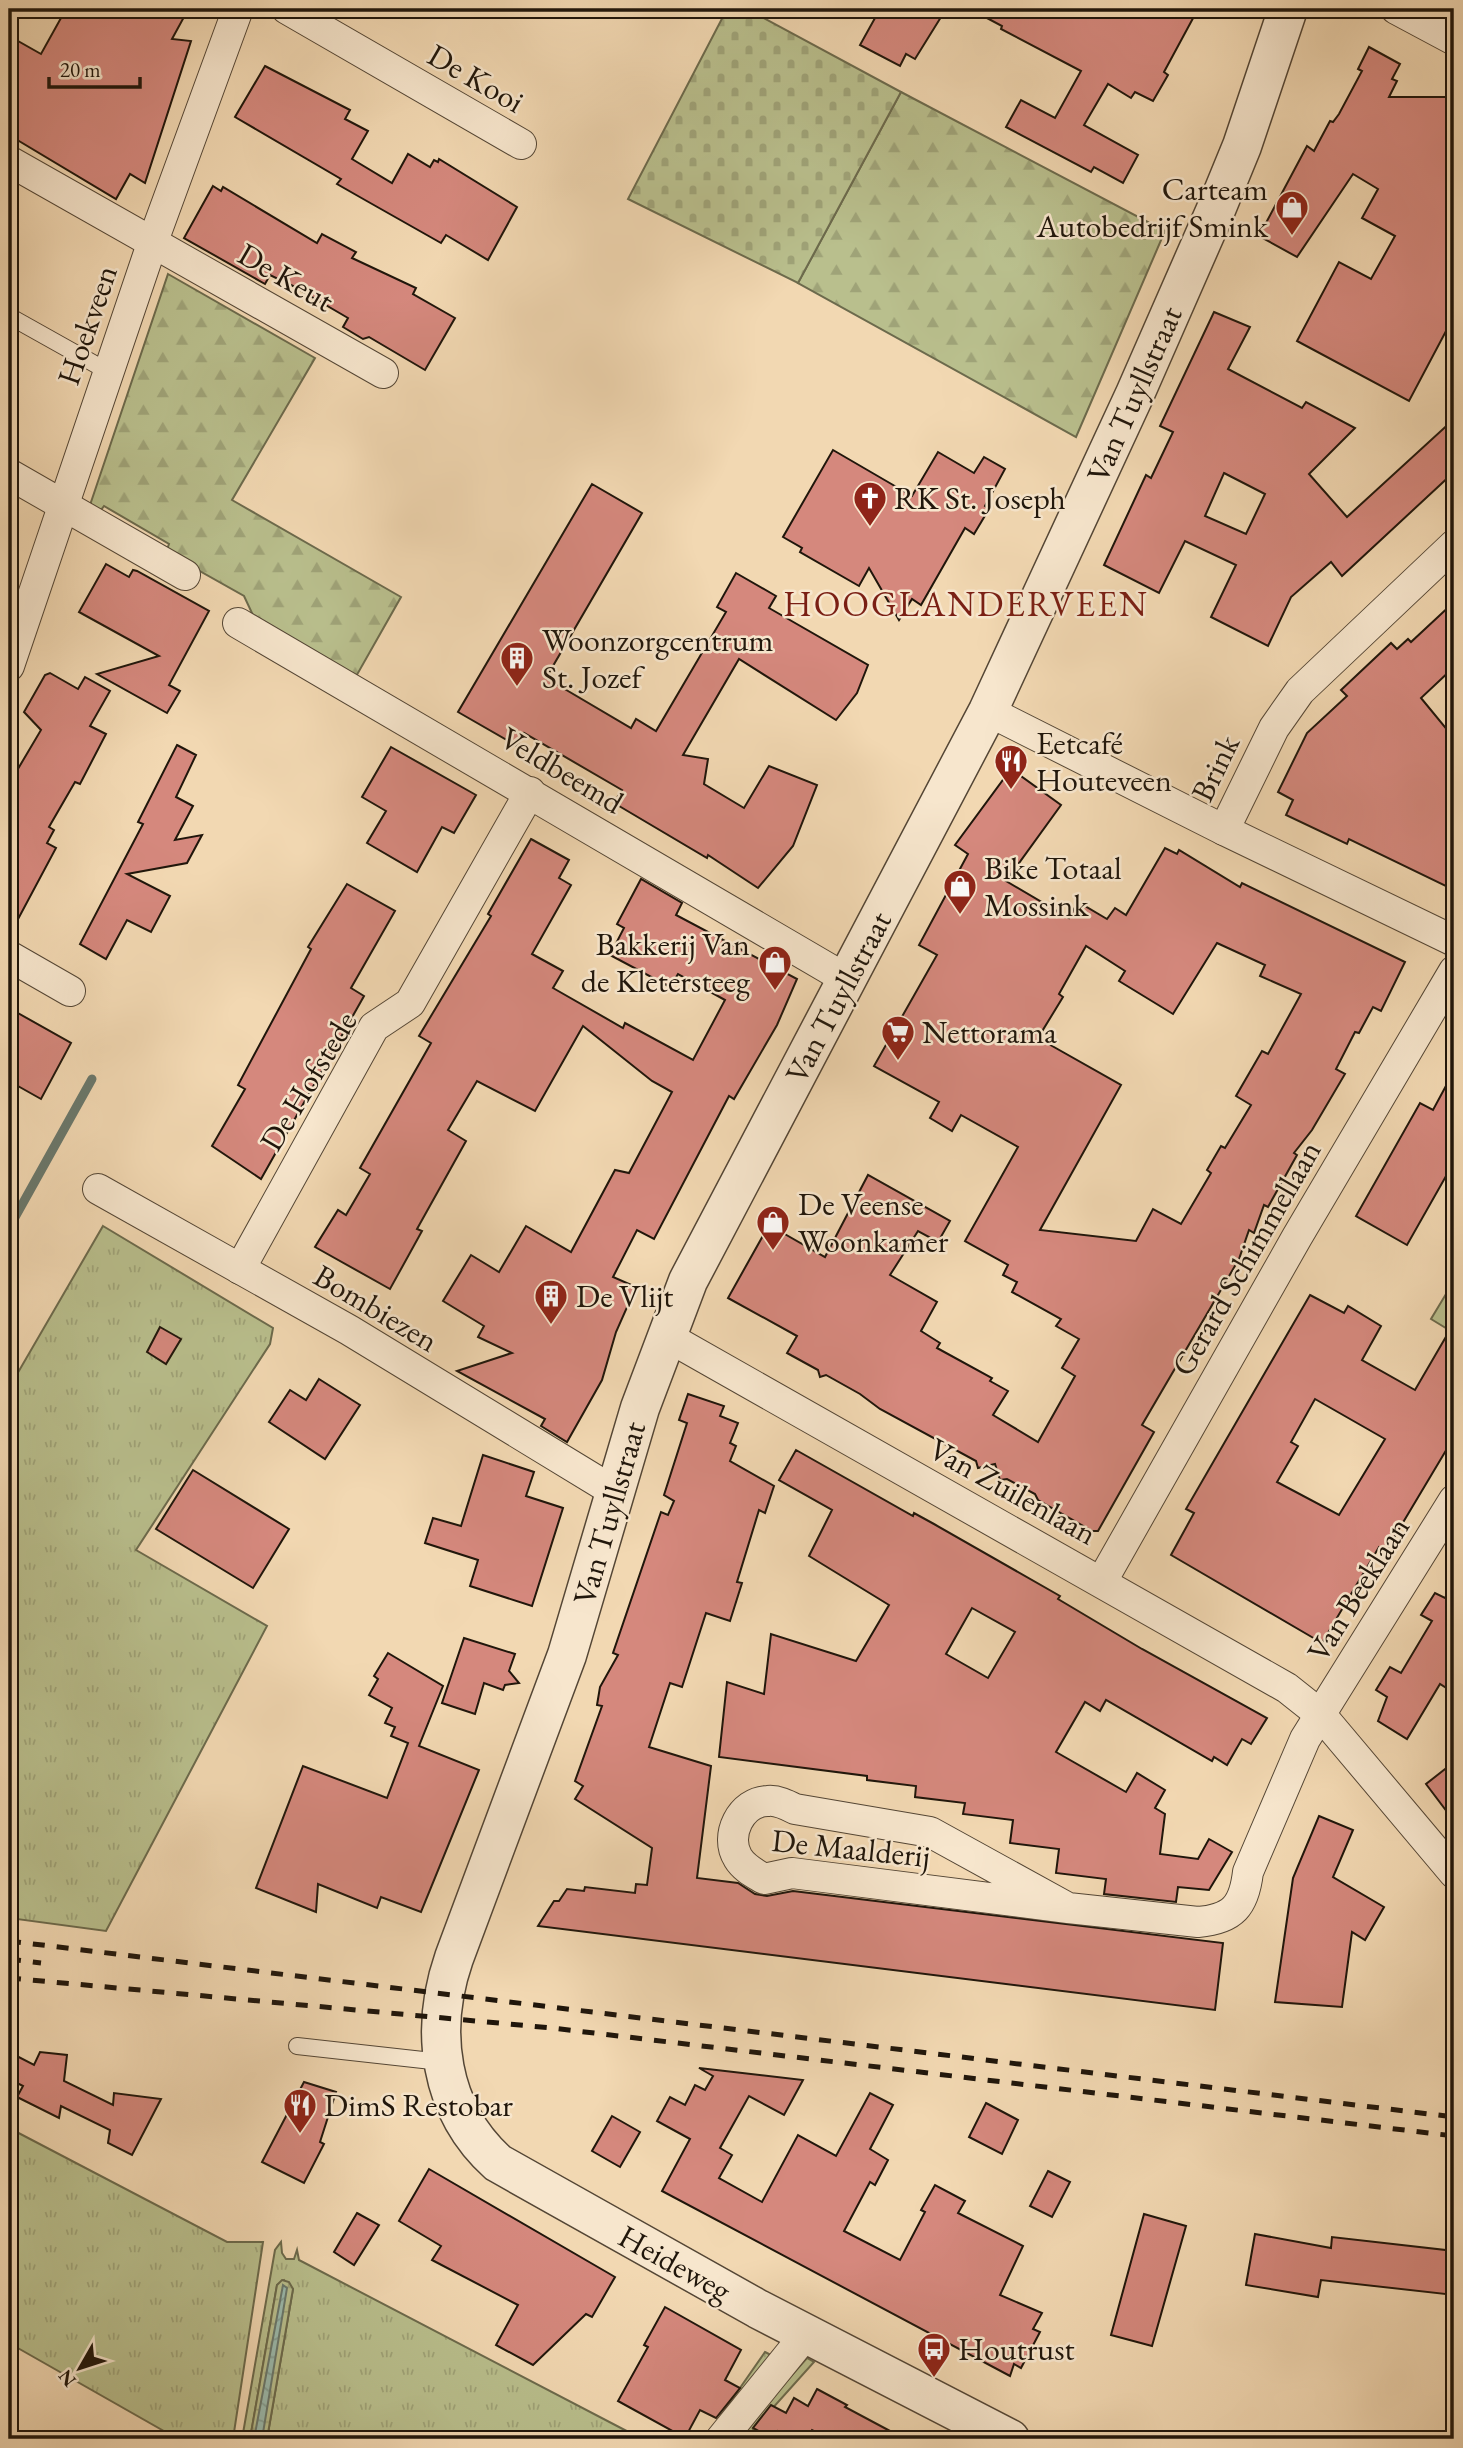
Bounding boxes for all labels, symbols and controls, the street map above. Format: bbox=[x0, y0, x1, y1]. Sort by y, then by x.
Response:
street label: De Kooi bbox=[420, 34, 532, 122]
scale bar bbox=[49, 46, 140, 90]
text: 20 m bbox=[60, 56, 101, 83]
place label: Carteam Autobedrijf Smink bbox=[1035, 168, 1269, 247]
shop icon: Carteam Autobedrijf Smink bbox=[1273, 188, 1311, 237]
street label: De Keut bbox=[230, 233, 342, 321]
street label: Hoekveen bbox=[47, 259, 127, 390]
street label: Van Tuyllstraat bbox=[1076, 299, 1192, 489]
place label: RK St. Joseph bbox=[894, 477, 1066, 519]
church icon: RK St. Joseph bbox=[851, 479, 889, 528]
district label: HOOGLANDERVEEN bbox=[783, 581, 1149, 626]
place label: Woonzorgcentrum St. Jozef bbox=[542, 619, 774, 698]
building icon: Woonzorgcentrum St. Jozef bbox=[498, 639, 536, 688]
street label: Veldbeemd bbox=[493, 717, 632, 824]
place label: Eetcafé Houteveen bbox=[1036, 722, 1172, 801]
street label: Brink bbox=[1181, 727, 1249, 808]
restaurant icon: Eetcafé Houteveen bbox=[992, 742, 1030, 791]
place label: Bike Totaal Mossink bbox=[984, 847, 1122, 926]
shop icon: Bike Totaal Mossink bbox=[941, 867, 979, 916]
street label: Van Tuyllstraat bbox=[775, 904, 901, 1090]
place label: Bakkerij Van de Kletersteeg bbox=[581, 923, 751, 1002]
shop icon: Bakkerij Van de Kletersteeg bbox=[756, 943, 794, 992]
street label: De Hofstede bbox=[250, 1003, 366, 1159]
place label: Nettorama bbox=[922, 1011, 1057, 1053]
supermarket icon: Nettorama bbox=[879, 1013, 917, 1062]
street label: Gerard Schimmellaan bbox=[1162, 1133, 1330, 1383]
place label: De Veense Woonkamer bbox=[798, 1183, 949, 1262]
shop icon: De Veense Woonkamer bbox=[754, 1203, 792, 1252]
street label: Bombiezen bbox=[306, 1255, 446, 1362]
place label: De Vlijt bbox=[576, 1275, 673, 1317]
building icon: De Vlijt bbox=[532, 1277, 570, 1326]
street label: Van Tuyllstraat bbox=[563, 1417, 655, 1609]
street label: Van Zuilenlaan bbox=[922, 1428, 1104, 1554]
street label: Van Beeklaan bbox=[1297, 1509, 1419, 1669]
street label: De Maalderij bbox=[770, 1819, 932, 1877]
place label: DimS Restobar bbox=[324, 2084, 513, 2126]
restaurant icon: DimS Restobar bbox=[281, 2086, 319, 2135]
street label: Heideweg bbox=[611, 2215, 740, 2312]
place label: Houtrust bbox=[958, 2328, 1075, 2370]
bus stop icon: Houtrust bbox=[915, 2330, 953, 2379]
north arrow bbox=[46, 2332, 116, 2402]
text: N bbox=[52, 2364, 82, 2392]

